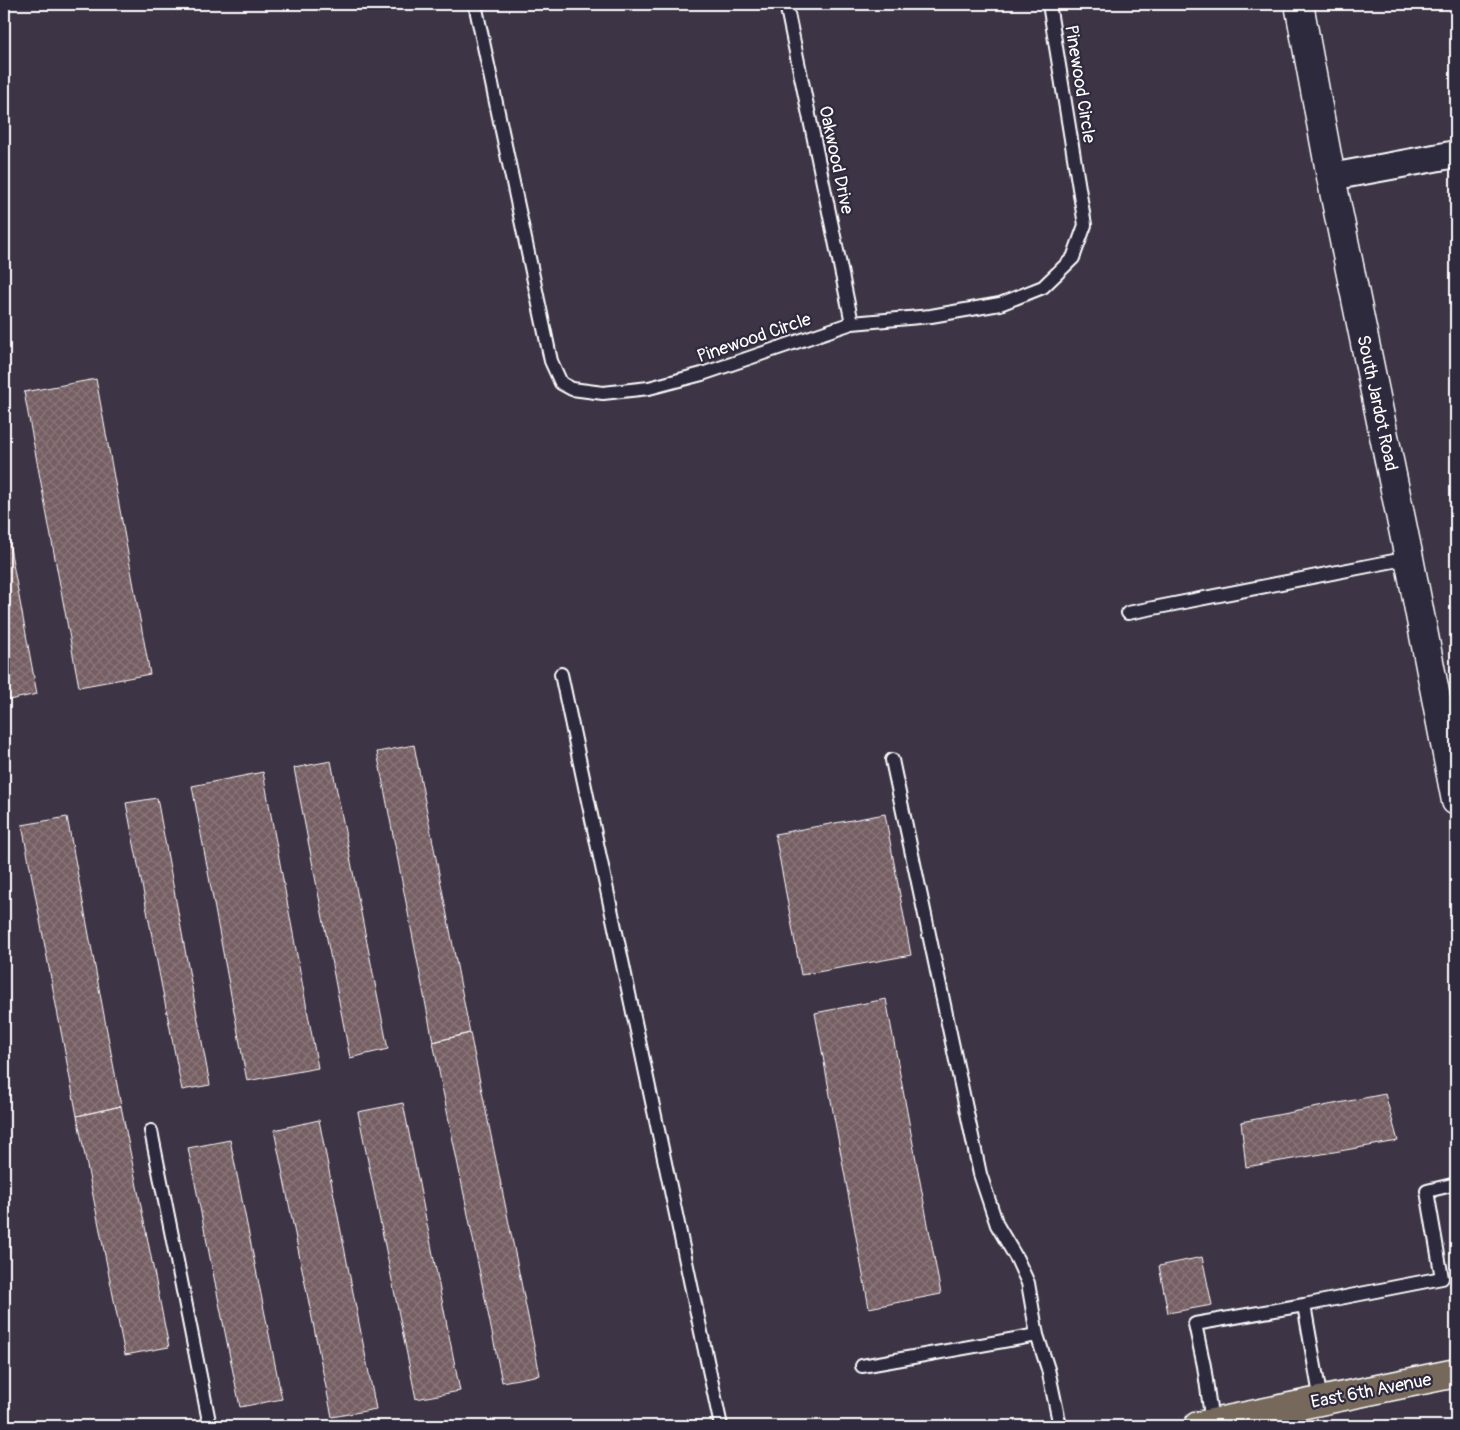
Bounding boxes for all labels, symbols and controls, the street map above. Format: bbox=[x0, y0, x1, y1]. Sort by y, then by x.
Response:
street label: Pinewood Circle bbox=[1059, 23, 1101, 145]
street label: Oakwood Drive bbox=[813, 104, 859, 216]
street label: Pinewood Circle bbox=[694, 308, 814, 368]
street label: South Jardot Road bbox=[1351, 333, 1403, 473]
street label: East 6th Avenue bbox=[1309, 1368, 1433, 1414]

